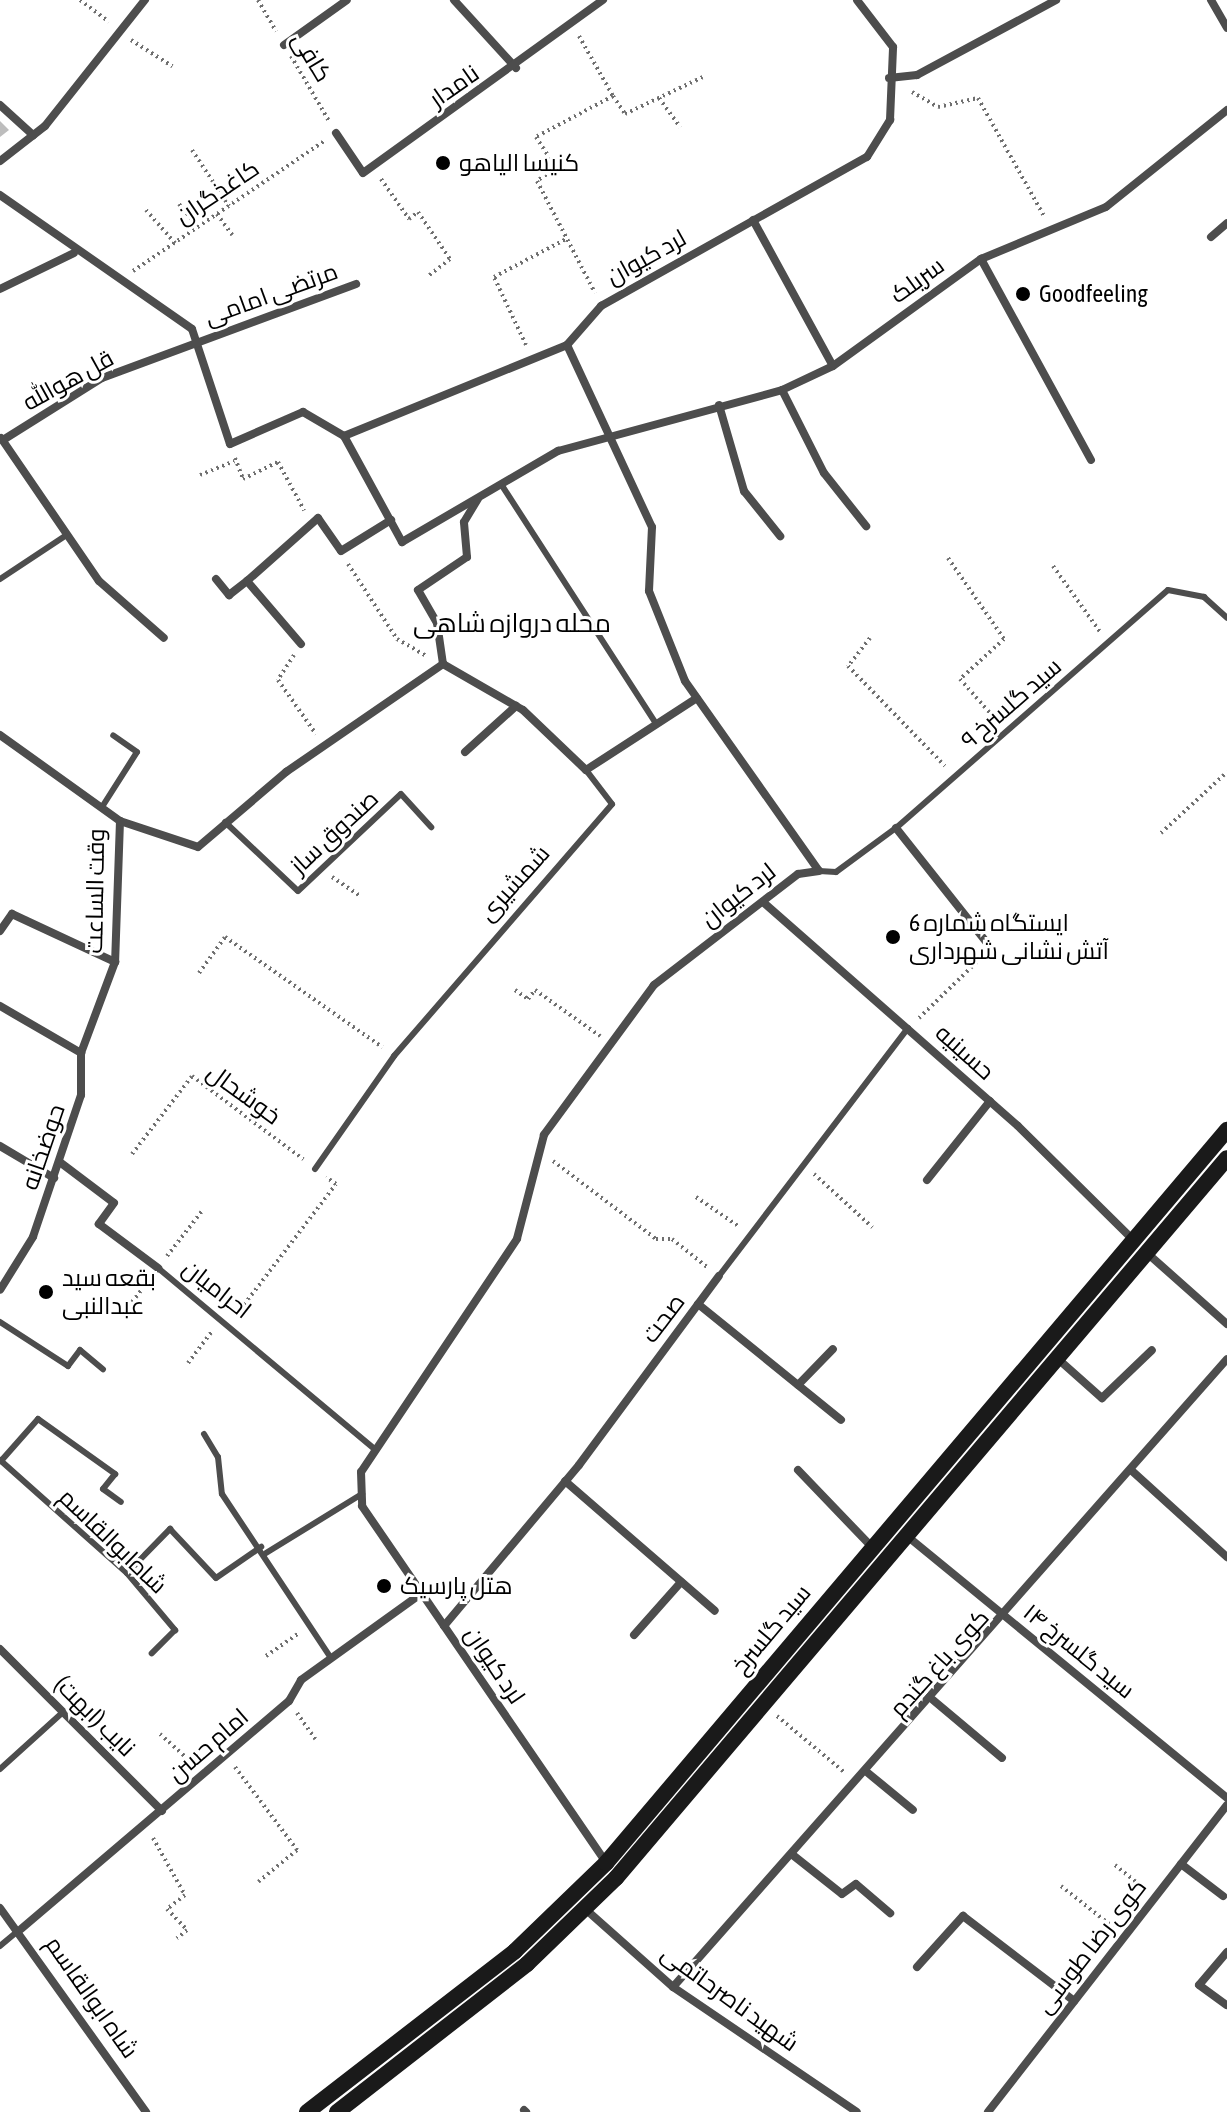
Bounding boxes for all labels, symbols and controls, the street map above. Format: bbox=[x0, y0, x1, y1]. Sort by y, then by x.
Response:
street label: کافی bbox=[286, 27, 338, 87]
street label: نامدار bbox=[423, 59, 485, 113]
place label: کنیسا الیاهو bbox=[459, 149, 579, 177]
street label: کاغذگران bbox=[170, 154, 264, 230]
marker: کنیسا الیاهو bbox=[434, 154, 452, 172]
street label: لرد کیوان bbox=[601, 223, 691, 291]
street label: سریلک bbox=[884, 251, 950, 309]
street label: مرتضی امامی bbox=[201, 257, 341, 331]
place label: Goodfeeling bbox=[1039, 280, 1148, 308]
marker: Goodfeeling bbox=[1014, 285, 1032, 303]
street label: قل هوالله bbox=[18, 343, 118, 417]
district label: محله دروازه شاهی bbox=[413, 608, 611, 640]
street label: سید گلسرخ ۹ bbox=[955, 652, 1067, 754]
street label: صندوق ساز bbox=[284, 784, 384, 880]
street label: وقت الساعت bbox=[80, 828, 110, 954]
street label: شمشیری bbox=[472, 839, 556, 927]
street label: لرد کیوان bbox=[695, 857, 781, 933]
place label: ایستگاه شماره 6 آتش نشانی شهرداری bbox=[909, 909, 1109, 965]
marker: ایستگاه شماره 6 آتش نشانی شهرداری bbox=[884, 928, 902, 946]
street label: حسینیه bbox=[930, 1018, 1000, 1086]
street label: خوشحال bbox=[201, 1057, 287, 1131]
street label: حوضخانه bbox=[15, 1100, 71, 1194]
street label: احرامیان bbox=[177, 1253, 257, 1325]
place label: بقعه سید عبدالنبی bbox=[62, 1264, 156, 1320]
marker: بقعه سید عبدالنبی bbox=[37, 1283, 55, 1301]
street label: صحت bbox=[635, 1288, 691, 1348]
street label: شاه‌ابوالقاسم bbox=[53, 1482, 173, 1600]
place label: هتل پارسیک bbox=[400, 1572, 513, 1600]
marker: هتل پارسیک bbox=[375, 1577, 393, 1595]
street label: سید گلسرخ bbox=[725, 1578, 817, 1680]
street label: سید گلسرخ ۱۴ bbox=[1018, 1597, 1140, 1705]
street label: کوی باغ گندم bbox=[883, 1603, 995, 1723]
street label: لرد کیوان bbox=[459, 1621, 531, 1709]
street label: نایب (ابهت) bbox=[49, 1670, 141, 1762]
street label: امام حسن bbox=[162, 1702, 254, 1788]
street label: کوی رضا طوسی bbox=[1030, 1873, 1152, 2019]
street label: شاه ابوالقاسم bbox=[39, 1931, 145, 2063]
street label: شهید ناصرحاتمی bbox=[656, 1939, 804, 2057]

